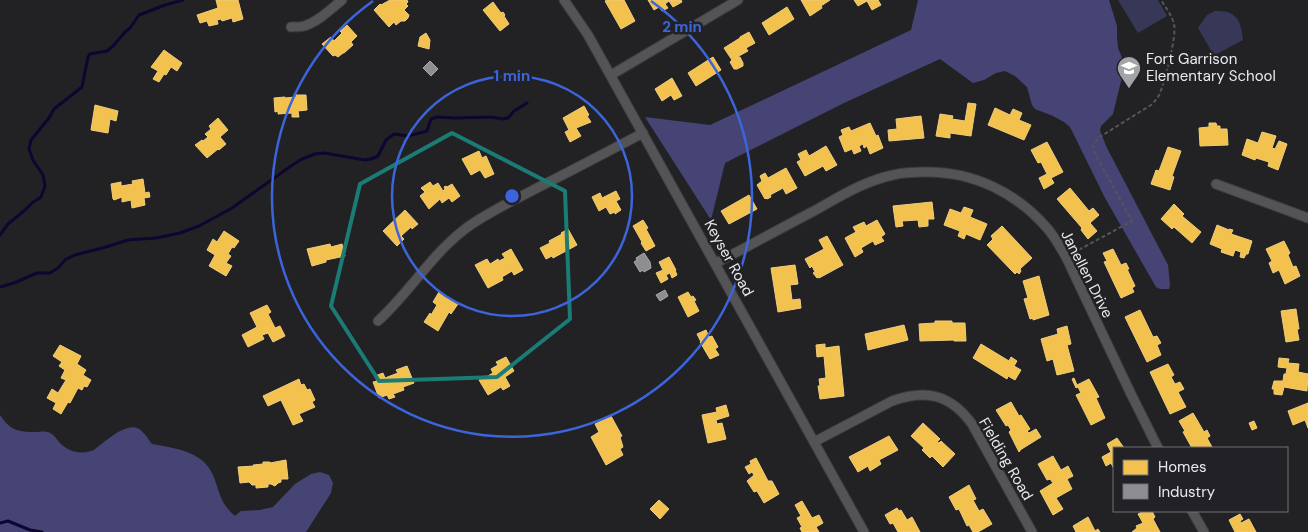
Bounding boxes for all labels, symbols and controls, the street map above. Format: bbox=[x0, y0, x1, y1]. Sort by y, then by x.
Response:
text: 2 min bbox=[662, 17, 702, 37]
place label: Fort Garrison Elementary School bbox=[1146, 49, 1276, 86]
school or university icon: Fort Garrison Elementary School bbox=[1116, 55, 1142, 89]
text: 1 min bbox=[494, 66, 530, 86]
centre of rings bbox=[503, 187, 521, 205]
street label: Keyser Road bbox=[700, 216, 758, 300]
street label: Janellen Drive bbox=[1056, 227, 1118, 321]
street label: Fielding Road bbox=[974, 414, 1038, 504]
legend bbox=[1113, 447, 1288, 512]
text: Homes bbox=[1158, 457, 1207, 477]
text: Industry bbox=[1158, 482, 1216, 502]

